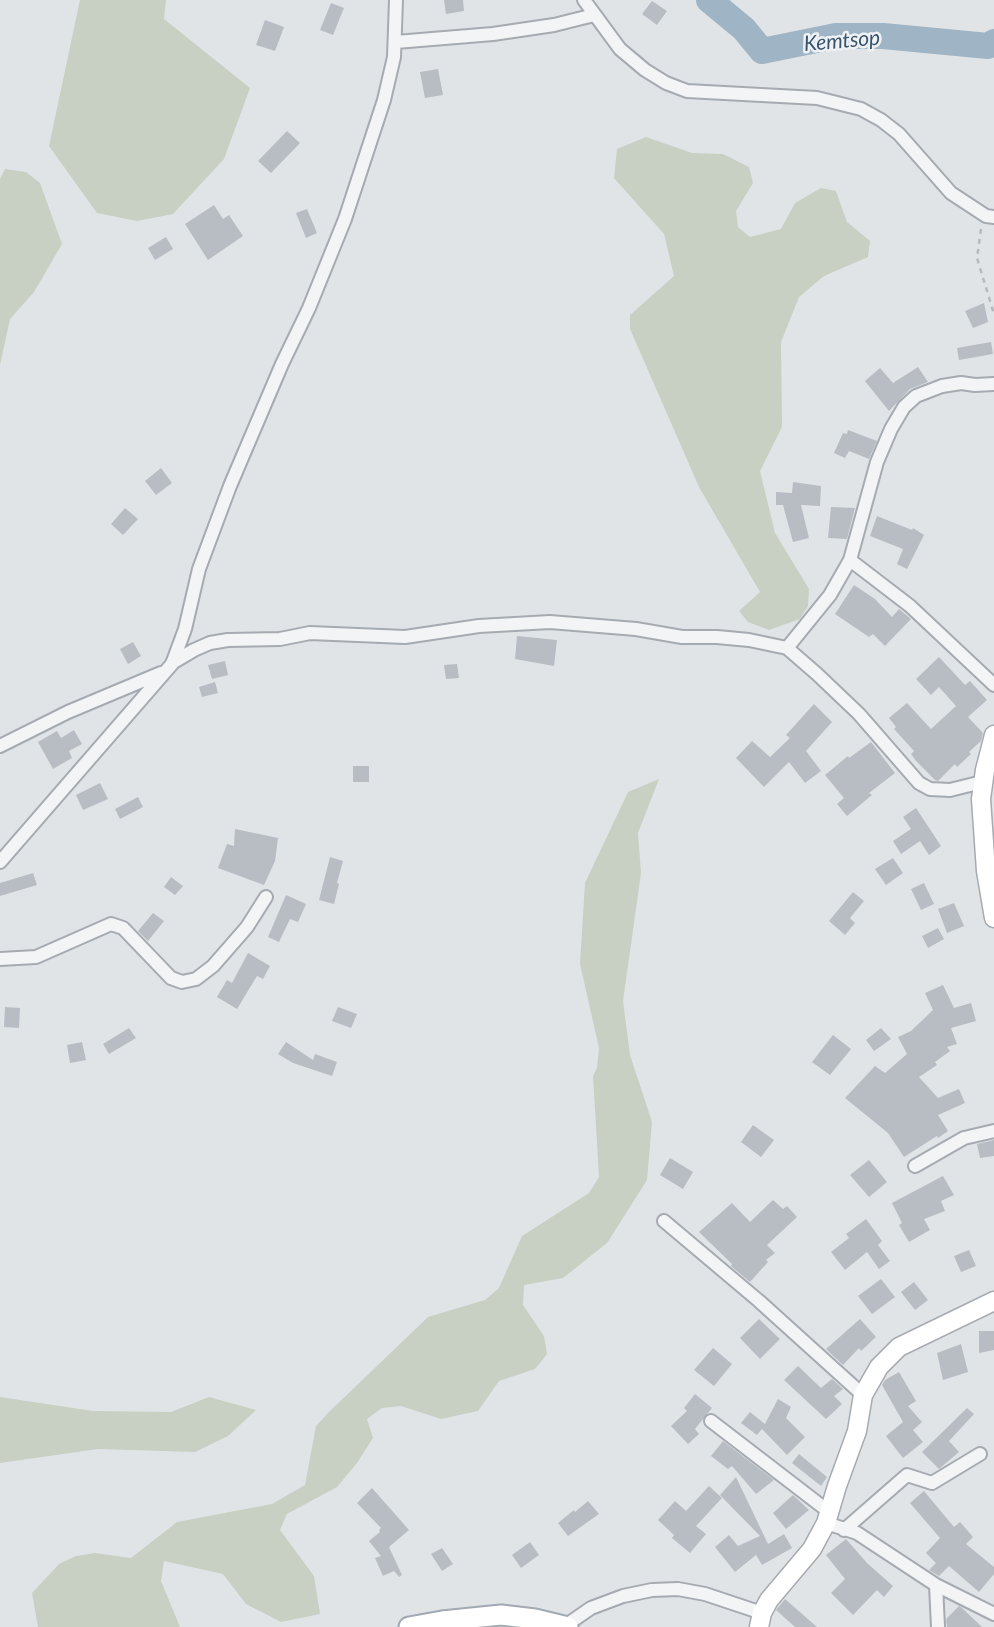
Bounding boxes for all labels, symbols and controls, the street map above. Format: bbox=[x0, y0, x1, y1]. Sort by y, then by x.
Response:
water label: Kemtsop bbox=[803, 25, 881, 57]

